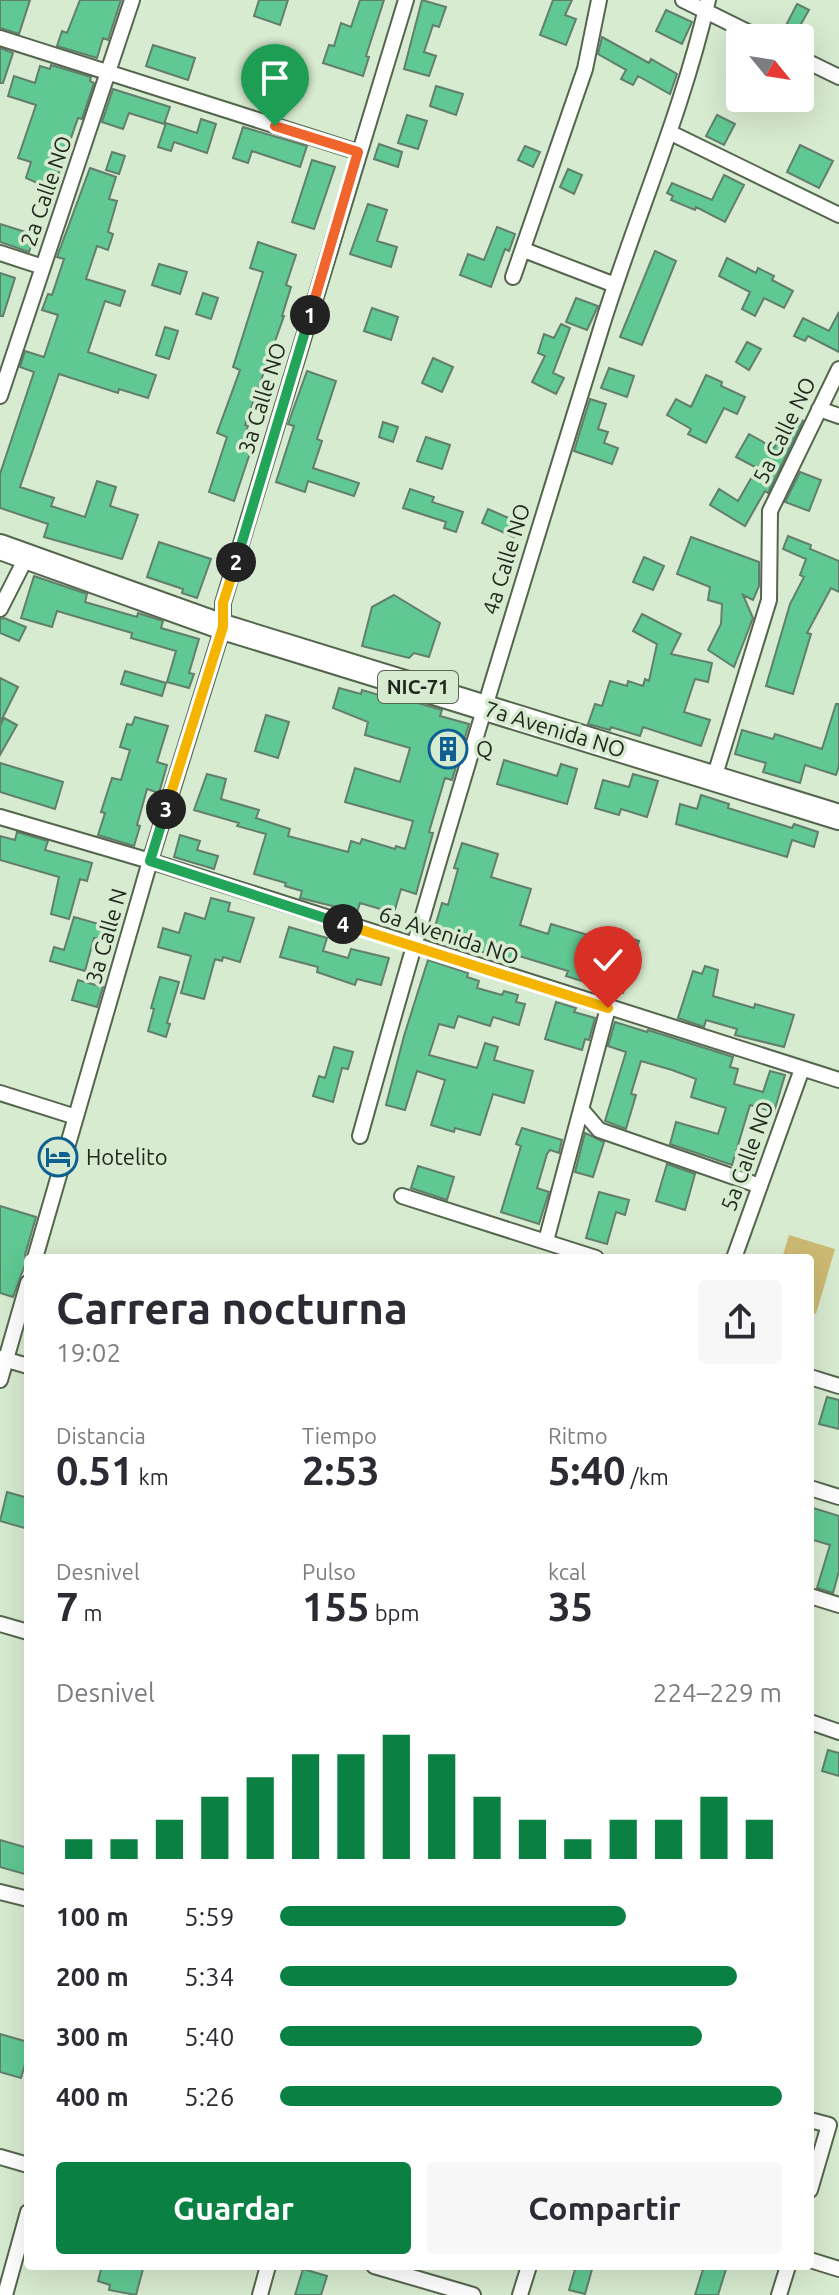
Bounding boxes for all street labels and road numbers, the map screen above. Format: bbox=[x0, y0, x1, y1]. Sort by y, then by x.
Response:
street label: 2a Calle NO bbox=[15, 132, 76, 249]
street label: 3a Calle NO bbox=[233, 339, 290, 457]
street label: 5a Calle NO bbox=[747, 373, 820, 487]
street label: 4a Calle NO bbox=[477, 500, 534, 618]
road number: NIC-71 bbox=[378, 671, 458, 703]
street label: 7a Avenida NO bbox=[482, 695, 628, 762]
street label: 3a Calle N bbox=[80, 885, 131, 986]
street label: 6a Avenida NO bbox=[376, 900, 522, 969]
street label: 5a Calle NO bbox=[715, 1097, 778, 1214]

